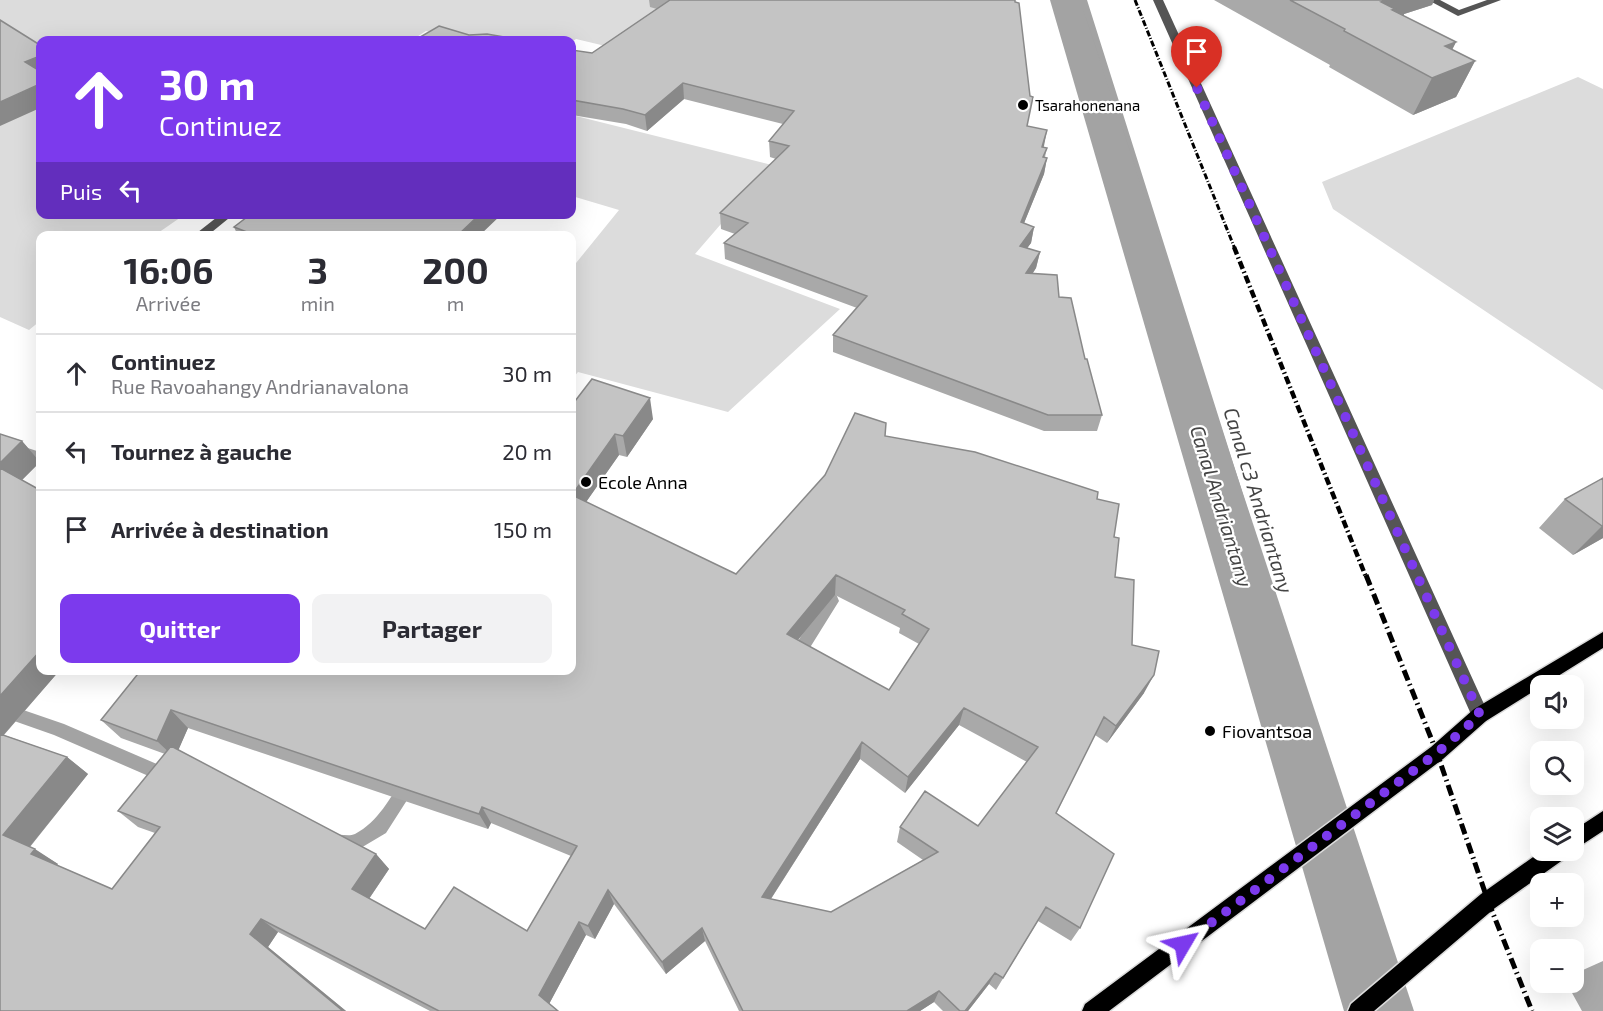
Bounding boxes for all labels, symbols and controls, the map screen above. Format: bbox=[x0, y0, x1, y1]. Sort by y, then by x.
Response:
pin bbox=[1171, 26, 1222, 88]
icon: arrive bbox=[1180, 35, 1213, 68]
text: 30 m bbox=[159, 58, 255, 108]
icon: ahead bbox=[60, 60, 138, 138]
place label: Tsarahonenana bbox=[1035, 96, 1140, 114]
marker: Tsarahonenana bbox=[1016, 98, 1030, 112]
text: Continuez bbox=[159, 109, 282, 141]
icon: left bbox=[114, 174, 147, 207]
text: Puis bbox=[60, 178, 102, 204]
text: 16:06 bbox=[123, 248, 213, 291]
text: 3 bbox=[308, 248, 328, 291]
text: 200 bbox=[422, 248, 489, 291]
text: Arrivée bbox=[136, 291, 201, 315]
text: min bbox=[301, 291, 335, 315]
text: m bbox=[447, 291, 464, 315]
text: Continuez bbox=[111, 348, 215, 374]
icon: ahead bbox=[60, 357, 93, 390]
text: 30 m bbox=[502, 360, 552, 386]
text: Rue Ravoahangy Andrianavalona bbox=[111, 374, 409, 398]
water label: Canal c3 Andriantany bbox=[1218, 404, 1299, 596]
water label: Canal Andriantany bbox=[1185, 422, 1258, 590]
icon: left bbox=[60, 435, 93, 468]
text: Tournez à gauche bbox=[111, 438, 292, 464]
text: 20 m bbox=[502, 438, 552, 464]
place label: Ecole Anna bbox=[598, 471, 688, 493]
marker: Ecole Anna bbox=[579, 475, 593, 489]
icon: arrive bbox=[60, 513, 93, 546]
text: Arrivée à destination bbox=[111, 516, 329, 542]
text: 150 m bbox=[494, 516, 552, 542]
button: Quitter bbox=[60, 594, 300, 663]
button: Partager bbox=[312, 594, 552, 663]
map controls bbox=[1530, 675, 1584, 993]
button: sound bbox=[1530, 675, 1584, 729]
place label: Fiovantsoa bbox=[1222, 720, 1312, 742]
marker: Fiovantsoa bbox=[1203, 724, 1217, 738]
button: search bbox=[1530, 741, 1584, 795]
button: layers bbox=[1530, 807, 1584, 861]
button: + bbox=[1530, 873, 1584, 927]
position arrow bbox=[1151, 912, 1215, 976]
button: − bbox=[1530, 939, 1584, 993]

